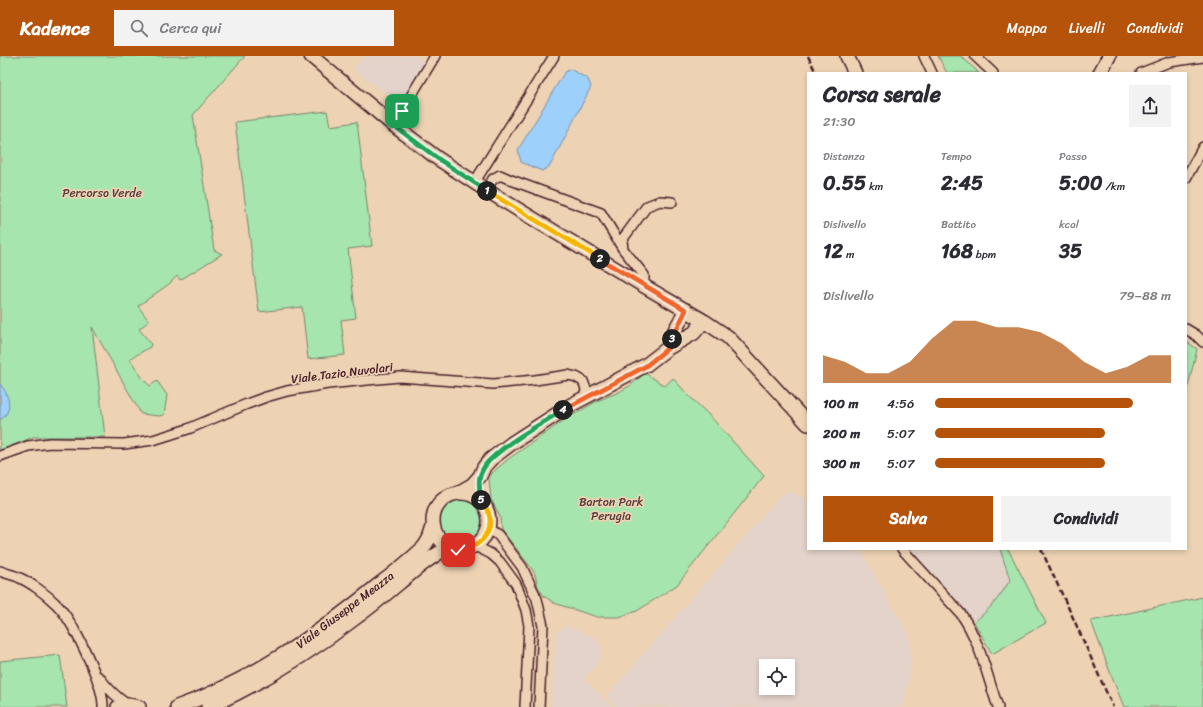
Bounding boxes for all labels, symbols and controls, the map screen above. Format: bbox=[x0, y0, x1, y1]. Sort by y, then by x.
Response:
search box bbox=[114, 10, 394, 46]
text: Kadence bbox=[20, 12, 90, 45]
text: Cerca qui bbox=[160, 15, 221, 41]
text: Mappa bbox=[1007, 16, 1047, 41]
text: Livelli bbox=[1069, 16, 1105, 41]
text: Condividi bbox=[1127, 16, 1183, 41]
icon: search bbox=[128, 17, 150, 39]
text: Corsa serale bbox=[823, 75, 941, 114]
button: share bbox=[1129, 85, 1171, 127]
pin bbox=[385, 94, 419, 128]
icon: arrive bbox=[391, 100, 413, 122]
text: 21:30 bbox=[823, 110, 855, 133]
text: Distanza bbox=[823, 147, 865, 166]
text: Tempo bbox=[941, 147, 972, 166]
text: Passo bbox=[1059, 147, 1087, 166]
text: 0.55 bbox=[823, 166, 866, 201]
text: 2:45 bbox=[941, 166, 983, 201]
text: 5:00 bbox=[1059, 166, 1103, 201]
text: km bbox=[866, 177, 883, 196]
text: /km bbox=[1103, 177, 1125, 196]
pin: 1 bbox=[477, 181, 497, 201]
text: 1 bbox=[485, 181, 489, 200]
park label: Percorso Verde bbox=[62, 182, 142, 204]
text: Dislivello bbox=[823, 215, 866, 234]
text: Battito bbox=[941, 215, 976, 234]
text: kcal bbox=[1059, 215, 1079, 234]
text: 12 bbox=[823, 234, 843, 269]
text: 168 bbox=[941, 234, 973, 269]
text: 35 bbox=[1059, 234, 1082, 269]
text: m bbox=[843, 245, 854, 264]
text: bpm bbox=[973, 245, 996, 264]
pin: 2 bbox=[590, 249, 610, 269]
text: 2 bbox=[597, 249, 603, 268]
text: Dislivello bbox=[823, 284, 874, 307]
text: 79–88 m bbox=[1119, 284, 1171, 307]
pin: 3 bbox=[662, 329, 682, 349]
text: 3 bbox=[669, 329, 675, 348]
street label: Viale Tazio Nuvolari bbox=[290, 356, 395, 390]
text: 100 m bbox=[823, 392, 858, 415]
text: 4:56 bbox=[887, 392, 914, 415]
pin: 4 bbox=[553, 400, 573, 420]
text: 4 bbox=[560, 400, 566, 419]
text: 200 m bbox=[823, 422, 860, 445]
text: 5:07 bbox=[887, 422, 915, 445]
text: 300 m bbox=[823, 452, 860, 475]
text: 5:07 bbox=[887, 452, 915, 475]
pin: 5 bbox=[471, 490, 491, 510]
text: 5 bbox=[478, 490, 484, 509]
park label: Barton Park Perugia bbox=[579, 491, 644, 527]
button: Salva bbox=[823, 496, 993, 542]
button: Condividi bbox=[1001, 496, 1171, 542]
pin bbox=[441, 533, 475, 567]
icon: check bbox=[447, 539, 469, 561]
street label: Viale Giuseppe Meazza bbox=[291, 566, 399, 654]
map controls bbox=[759, 659, 795, 695]
button: locate bbox=[759, 659, 795, 695]

